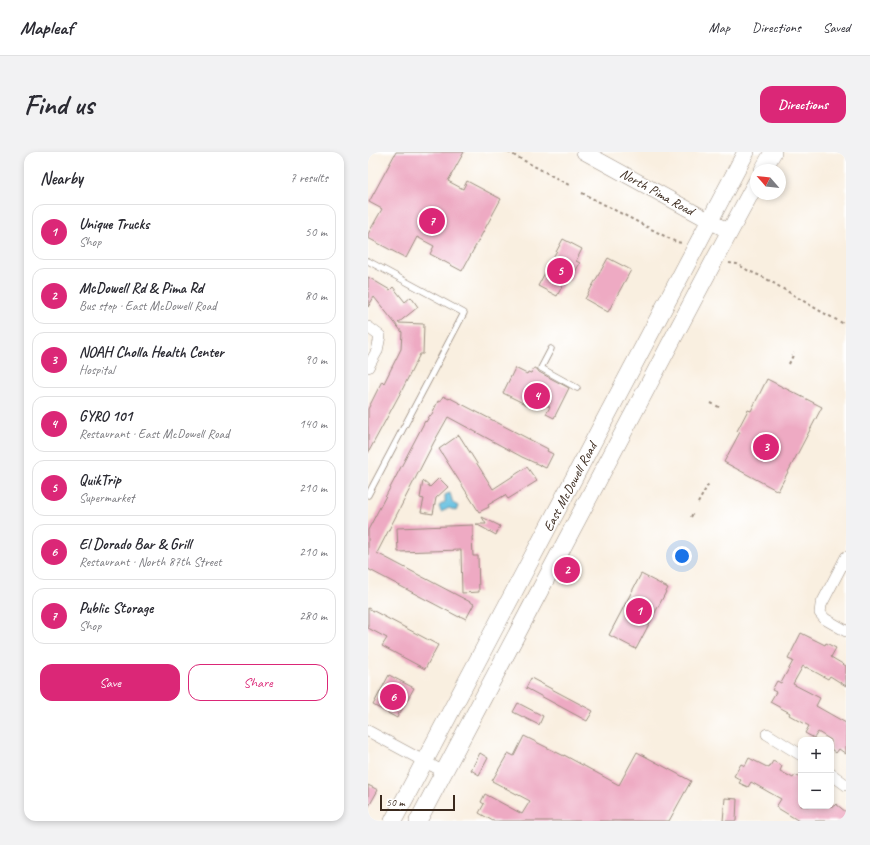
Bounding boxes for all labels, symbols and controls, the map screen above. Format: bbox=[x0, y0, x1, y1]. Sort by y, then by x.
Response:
text: Mapleaf bbox=[20, 16, 73, 40]
text: Map bbox=[709, 19, 730, 36]
text: Directions bbox=[752, 19, 801, 36]
text: Saved bbox=[823, 19, 850, 36]
button: Directions bbox=[760, 86, 846, 123]
text: Find us bbox=[24, 87, 94, 122]
north arrow bbox=[750, 164, 786, 200]
street label: North Pima Road bbox=[617, 165, 699, 220]
text: Nearby bbox=[40, 168, 83, 189]
text: 7 results bbox=[290, 170, 328, 186]
pin: 7 bbox=[419, 206, 445, 236]
text: Unique Trucks bbox=[79, 215, 149, 234]
text: 1 bbox=[51, 224, 57, 240]
text: 50 m bbox=[305, 224, 327, 240]
text: Shop bbox=[79, 234, 101, 250]
pin: 5 bbox=[547, 256, 573, 286]
text: McDowell Rd & Pima Rd bbox=[79, 279, 203, 298]
text: 2 bbox=[51, 288, 57, 304]
text: 80 m bbox=[305, 288, 327, 304]
text: Bus stop · East McDowell Road bbox=[79, 298, 216, 314]
text: NOAH Cholla Health Center bbox=[79, 343, 224, 362]
text: 3 bbox=[51, 352, 57, 368]
text: 90 m bbox=[305, 352, 327, 368]
text: Hospital bbox=[79, 362, 115, 378]
pin: 4 bbox=[524, 381, 550, 411]
text: GYRO 101 bbox=[79, 407, 132, 426]
text: 4 bbox=[51, 416, 57, 432]
text: 140 m bbox=[299, 416, 327, 432]
text: Restaurant · East McDowell Road bbox=[79, 426, 229, 442]
pin: 3 bbox=[753, 432, 779, 462]
street label: East McDowell Road bbox=[539, 437, 602, 534]
text: QuikTrip bbox=[79, 471, 121, 490]
text: 5 bbox=[51, 480, 57, 496]
text: 210 m bbox=[299, 480, 327, 496]
text: Supermarket bbox=[79, 490, 134, 506]
text: El Dorado Bar & Grill bbox=[79, 535, 191, 554]
text: 6 bbox=[51, 544, 57, 560]
text: 210 m bbox=[299, 544, 327, 560]
your location bbox=[672, 546, 692, 566]
text: Restaurant · North 87th Street bbox=[79, 554, 222, 570]
pin: 2 bbox=[554, 555, 580, 585]
pin: 1 bbox=[626, 596, 652, 626]
text: Public Storage bbox=[79, 599, 153, 618]
text: 7 bbox=[51, 608, 57, 624]
text: 280 m bbox=[299, 608, 327, 624]
text: Shop bbox=[79, 618, 101, 634]
button: Save bbox=[40, 664, 180, 701]
button: Share bbox=[188, 664, 328, 701]
pin: 6 bbox=[380, 682, 406, 712]
map controls bbox=[798, 737, 834, 809]
button: + bbox=[798, 737, 834, 773]
button: − bbox=[798, 773, 834, 809]
scale bar bbox=[380, 793, 455, 812]
text: 50 m bbox=[386, 795, 405, 809]

